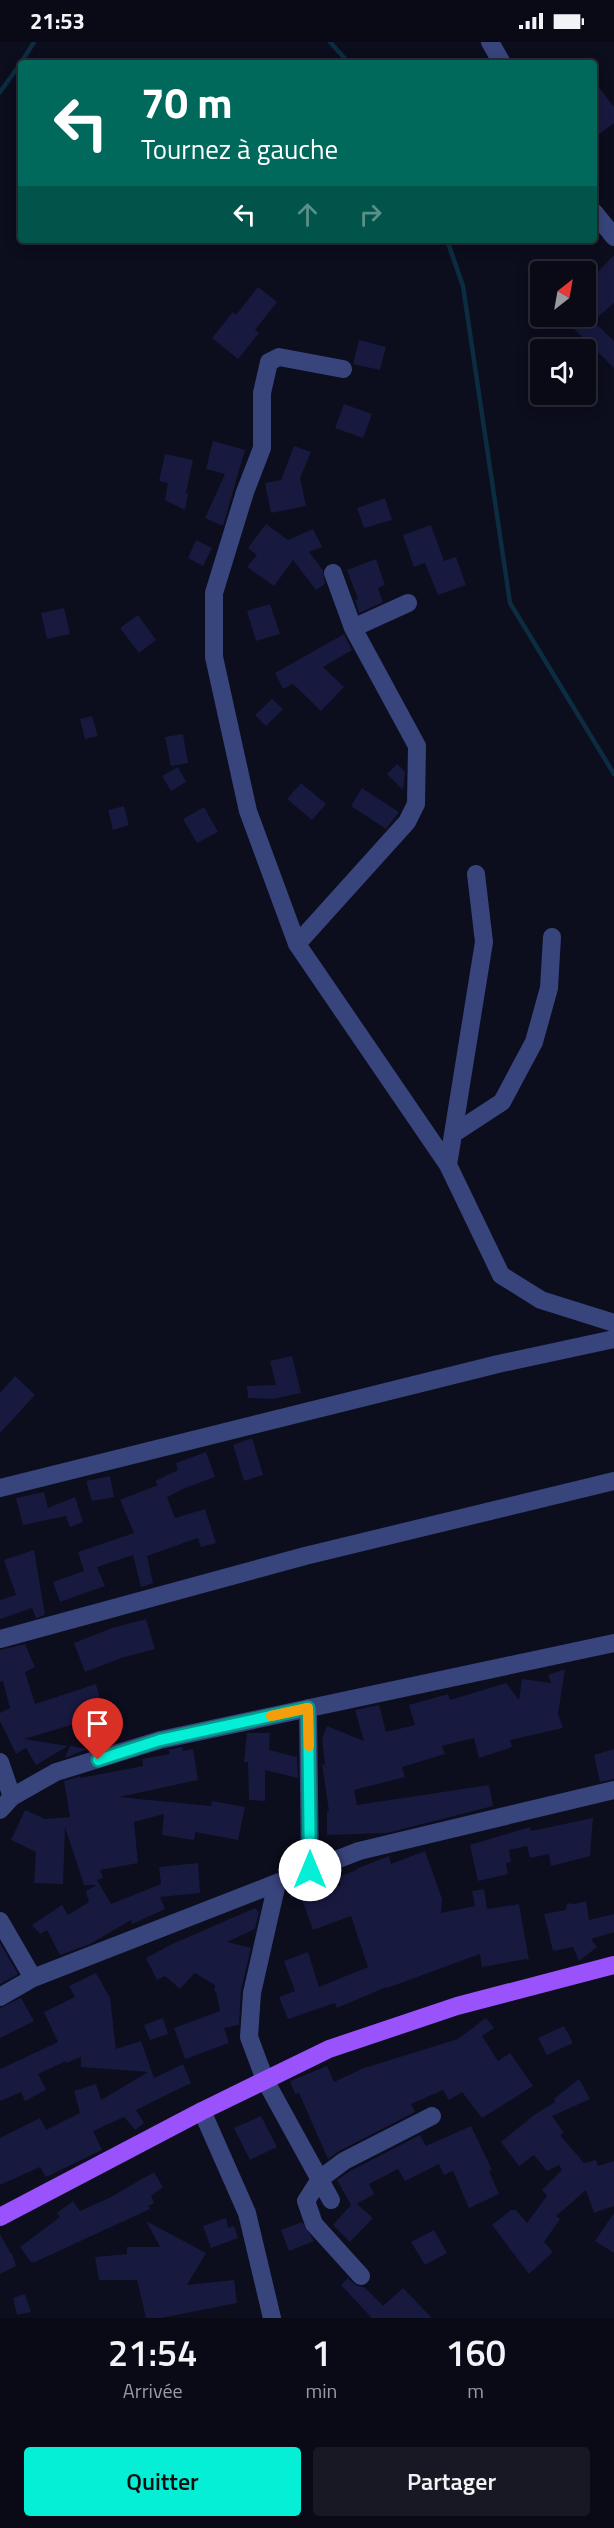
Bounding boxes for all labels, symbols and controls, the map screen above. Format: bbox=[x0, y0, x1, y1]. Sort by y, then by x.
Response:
text: 21:53 bbox=[30, 4, 85, 38]
text: 70 m bbox=[141, 70, 233, 134]
icon: left bbox=[42, 84, 120, 162]
text: Tournez à gauche bbox=[141, 128, 338, 169]
icon: left bbox=[228, 198, 261, 231]
icon: ahead bbox=[291, 198, 324, 231]
icon: right bbox=[354, 198, 387, 231]
north arrow bbox=[530, 261, 596, 327]
map controls bbox=[530, 261, 596, 405]
button: sound bbox=[530, 339, 596, 405]
pin bbox=[72, 1698, 123, 1760]
icon: arrive bbox=[81, 1707, 114, 1740]
position arrow bbox=[278, 1838, 342, 1902]
text: 21:54 bbox=[108, 2325, 197, 2380]
text: 1 bbox=[311, 2325, 331, 2380]
text: 160 bbox=[445, 2325, 506, 2380]
text: Arrivée bbox=[123, 2375, 183, 2406]
text: min bbox=[305, 2375, 337, 2406]
text: m bbox=[467, 2375, 484, 2406]
button: Quitter bbox=[24, 2447, 301, 2516]
button: Partager bbox=[313, 2447, 590, 2516]

